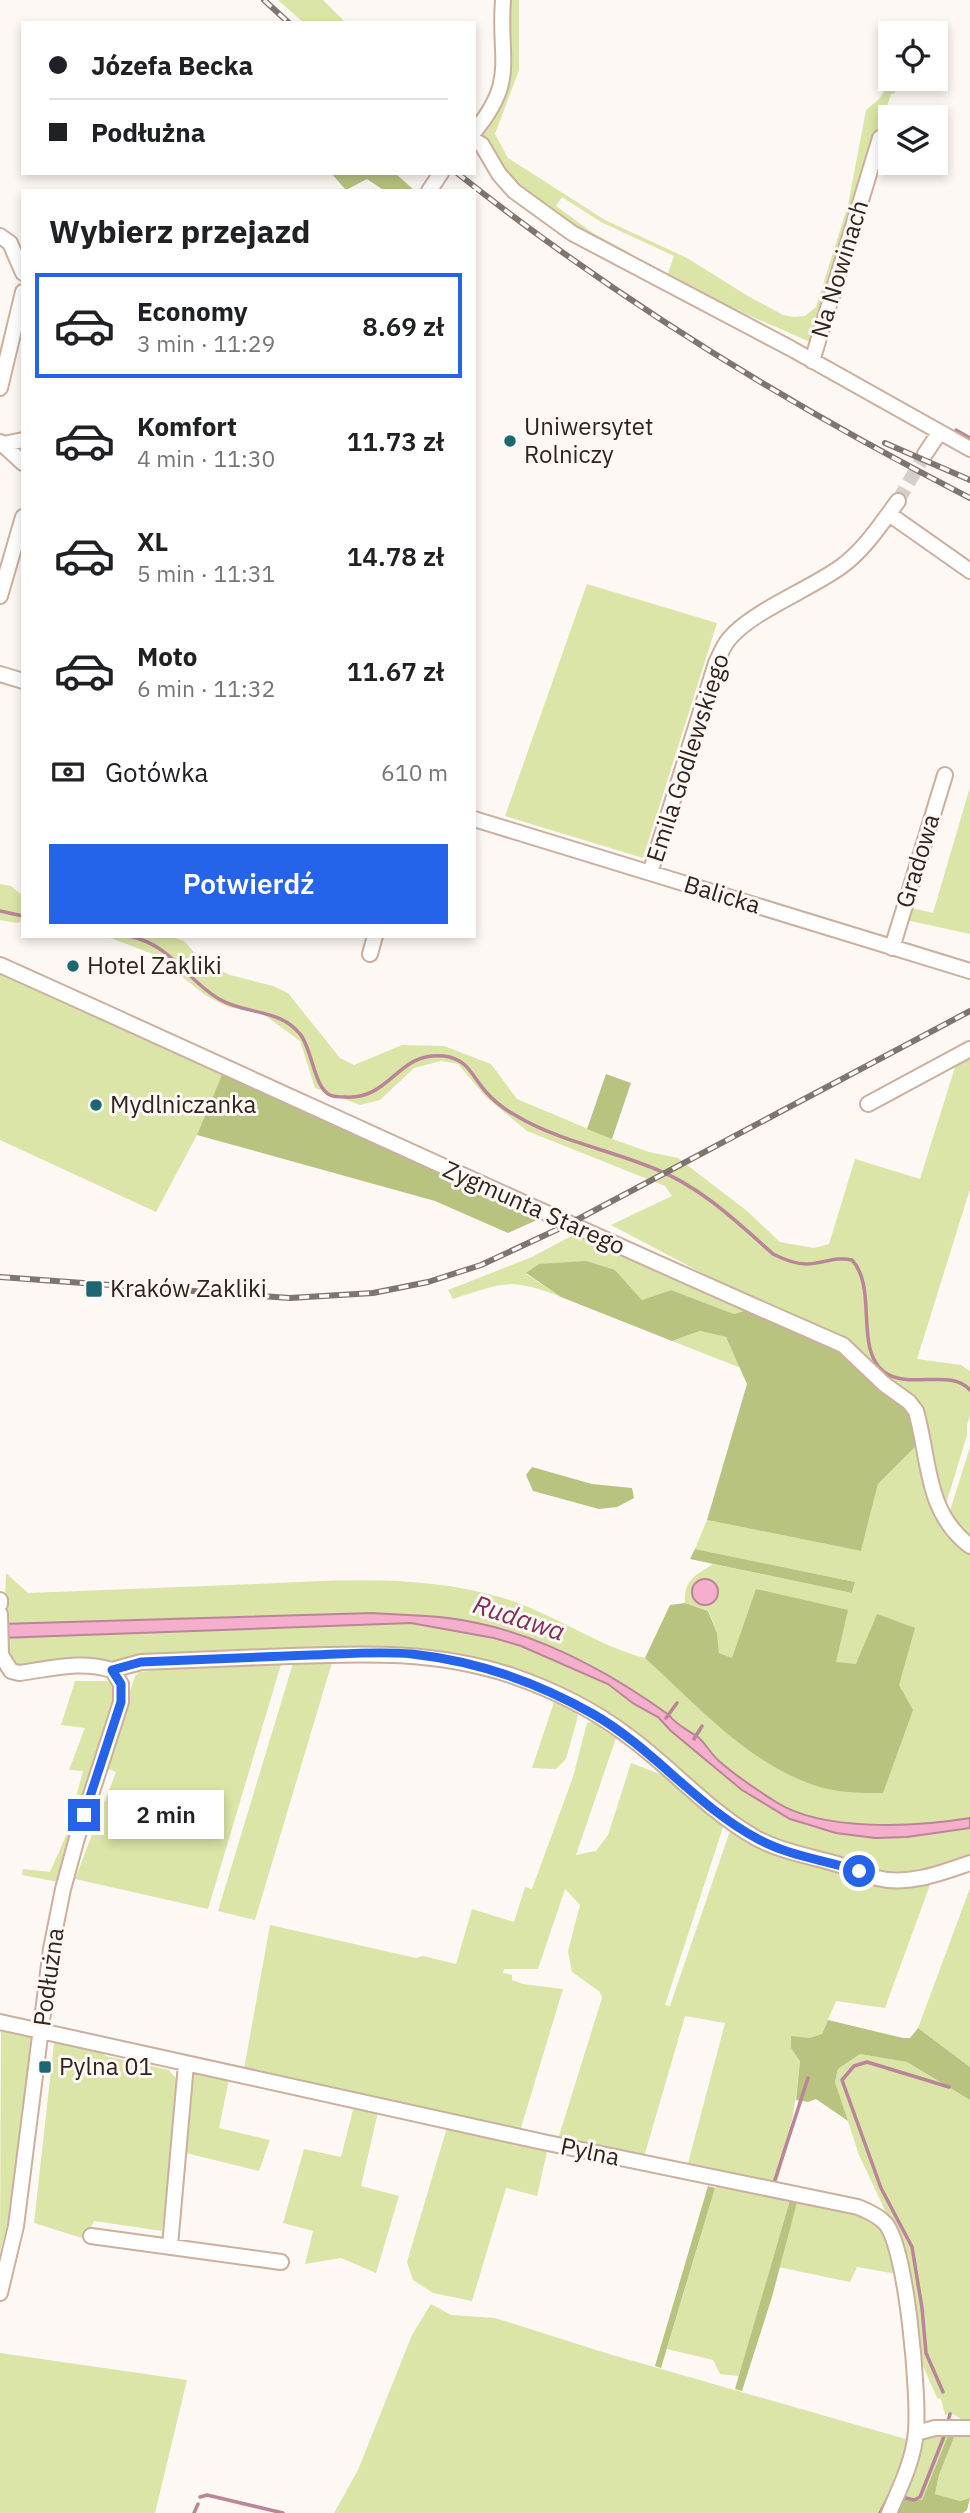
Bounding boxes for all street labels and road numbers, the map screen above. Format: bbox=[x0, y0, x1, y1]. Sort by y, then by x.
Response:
street label: Na Nowinach bbox=[803, 196, 875, 341]
street label: Emila Godlewskiego bbox=[638, 649, 736, 866]
street label: Gradowa bbox=[888, 810, 947, 912]
street label: Balicka bbox=[680, 867, 765, 921]
street label: Zygmunta Starego bbox=[438, 1153, 630, 1262]
street label: Podłużna bbox=[25, 1925, 71, 2028]
street label: Pylna bbox=[558, 2129, 623, 2173]

